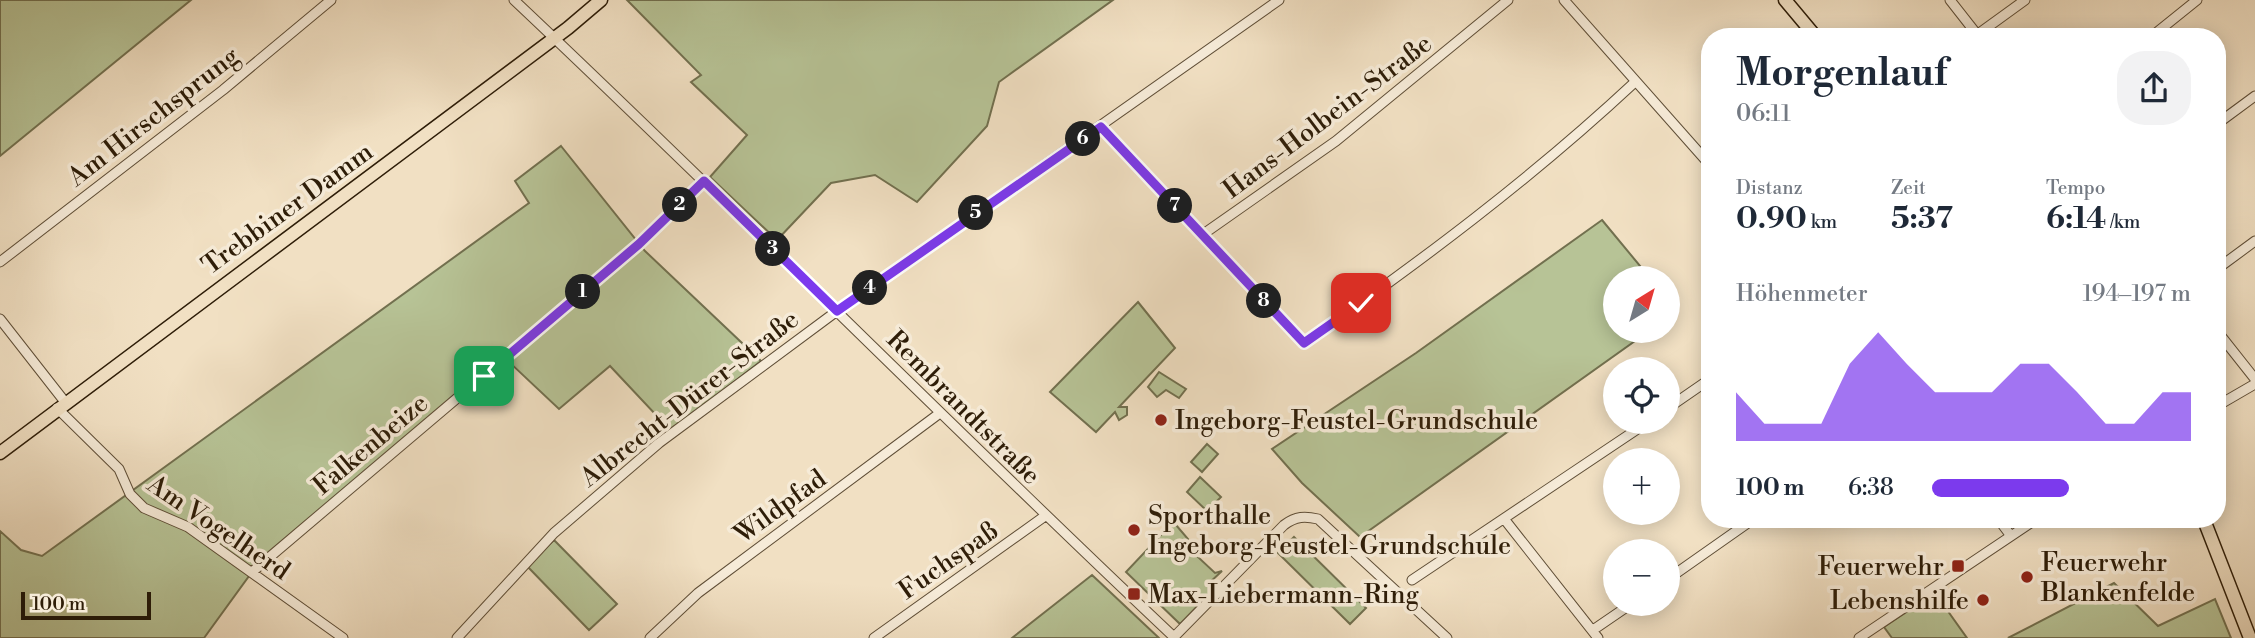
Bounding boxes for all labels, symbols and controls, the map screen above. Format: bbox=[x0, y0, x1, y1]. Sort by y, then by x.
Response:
street label: Hans-Holbein-Straße bbox=[1217, 28, 1438, 206]
street label: Am Hirschsprung bbox=[61, 40, 246, 194]
text: Morgenlauf bbox=[1736, 50, 1947, 97]
button: share bbox=[2117, 51, 2191, 125]
text: 06:11 bbox=[1736, 100, 1791, 128]
pin: 6 bbox=[1066, 122, 1100, 156]
text: 6 bbox=[1077, 126, 1088, 150]
street label: Trebbiner Damm bbox=[196, 136, 380, 282]
text: Distanz bbox=[1736, 176, 1803, 200]
text: Zeit bbox=[1891, 176, 1926, 200]
text: Tempo bbox=[2046, 176, 2105, 200]
pin: 2 bbox=[662, 188, 698, 222]
pin: 7 bbox=[1158, 188, 1192, 224]
text: 2 bbox=[674, 192, 685, 216]
text: 7 bbox=[1169, 193, 1180, 217]
pin: 5 bbox=[958, 196, 993, 230]
text: 5 bbox=[970, 200, 981, 224]
text: 0.90 bbox=[1736, 200, 1807, 238]
text: 5:37 bbox=[1891, 200, 1953, 238]
text: 6:14 bbox=[2046, 200, 2106, 238]
text: km bbox=[1807, 210, 1837, 234]
text: /km bbox=[2106, 210, 2140, 234]
pin: 3 bbox=[756, 232, 790, 266]
text: 3 bbox=[767, 236, 778, 260]
north arrow bbox=[1603, 266, 1680, 343]
map controls bbox=[1603, 266, 1680, 616]
pin: 4 bbox=[852, 270, 888, 306]
pin bbox=[1331, 273, 1391, 333]
pin: 1 bbox=[566, 274, 600, 310]
text: 4 bbox=[863, 275, 876, 299]
text: 1 bbox=[578, 279, 587, 303]
text: Höhenmeter bbox=[1736, 280, 1868, 308]
text: 194–197 m bbox=[2083, 280, 2191, 308]
pin: 8 bbox=[1246, 284, 1282, 318]
icon: check bbox=[1342, 284, 1380, 322]
text: 8 bbox=[1257, 288, 1270, 312]
street label: Albrecht-Dürer-Straße bbox=[573, 304, 805, 495]
street label: Rembrandtstraße bbox=[879, 324, 1047, 492]
pin bbox=[454, 346, 514, 406]
icon: arrive bbox=[465, 357, 503, 395]
button: locate bbox=[1603, 357, 1680, 434]
street label: Falkenbeize bbox=[307, 387, 435, 502]
place label: Ingeborg-Feustel-Grundschule bbox=[1175, 405, 1538, 437]
marker: Ingeborg-Feustel-Grundschule bbox=[1153, 412, 1169, 428]
button: + bbox=[1603, 448, 1680, 525]
street label: Wildpfad bbox=[728, 463, 833, 551]
street label: Am Vogelherd bbox=[140, 468, 296, 587]
text: 100 m bbox=[1736, 474, 1804, 502]
text: 6:38 bbox=[1848, 474, 1894, 502]
place label: Sporthalle Ingeborg-Feustel-Grundschule bbox=[1148, 500, 1511, 562]
street label: Fuchspaß bbox=[893, 515, 1005, 607]
marker: Sporthalle Ingeborg-Feustel-Grundschule bbox=[1126, 522, 1142, 538]
button: − bbox=[1603, 539, 1680, 616]
place label: Feuerwehr Blankenfelde bbox=[2040, 547, 2195, 609]
place label: Feuerwehr bbox=[1818, 551, 1944, 583]
marker: Feuerwehr bbox=[1950, 558, 1966, 574]
marker: Feuerwehr Blankenfelde bbox=[2019, 569, 2035, 585]
place label: Max-Liebermann-Ring bbox=[1148, 579, 1419, 611]
place label: Lebenshilfe bbox=[1830, 585, 1969, 617]
marker: Max-Liebermann-Ring bbox=[1126, 586, 1142, 602]
scale bar bbox=[21, 589, 150, 621]
text: 100 m bbox=[32, 592, 85, 616]
marker: Lebenshilfe bbox=[1975, 592, 1991, 608]

